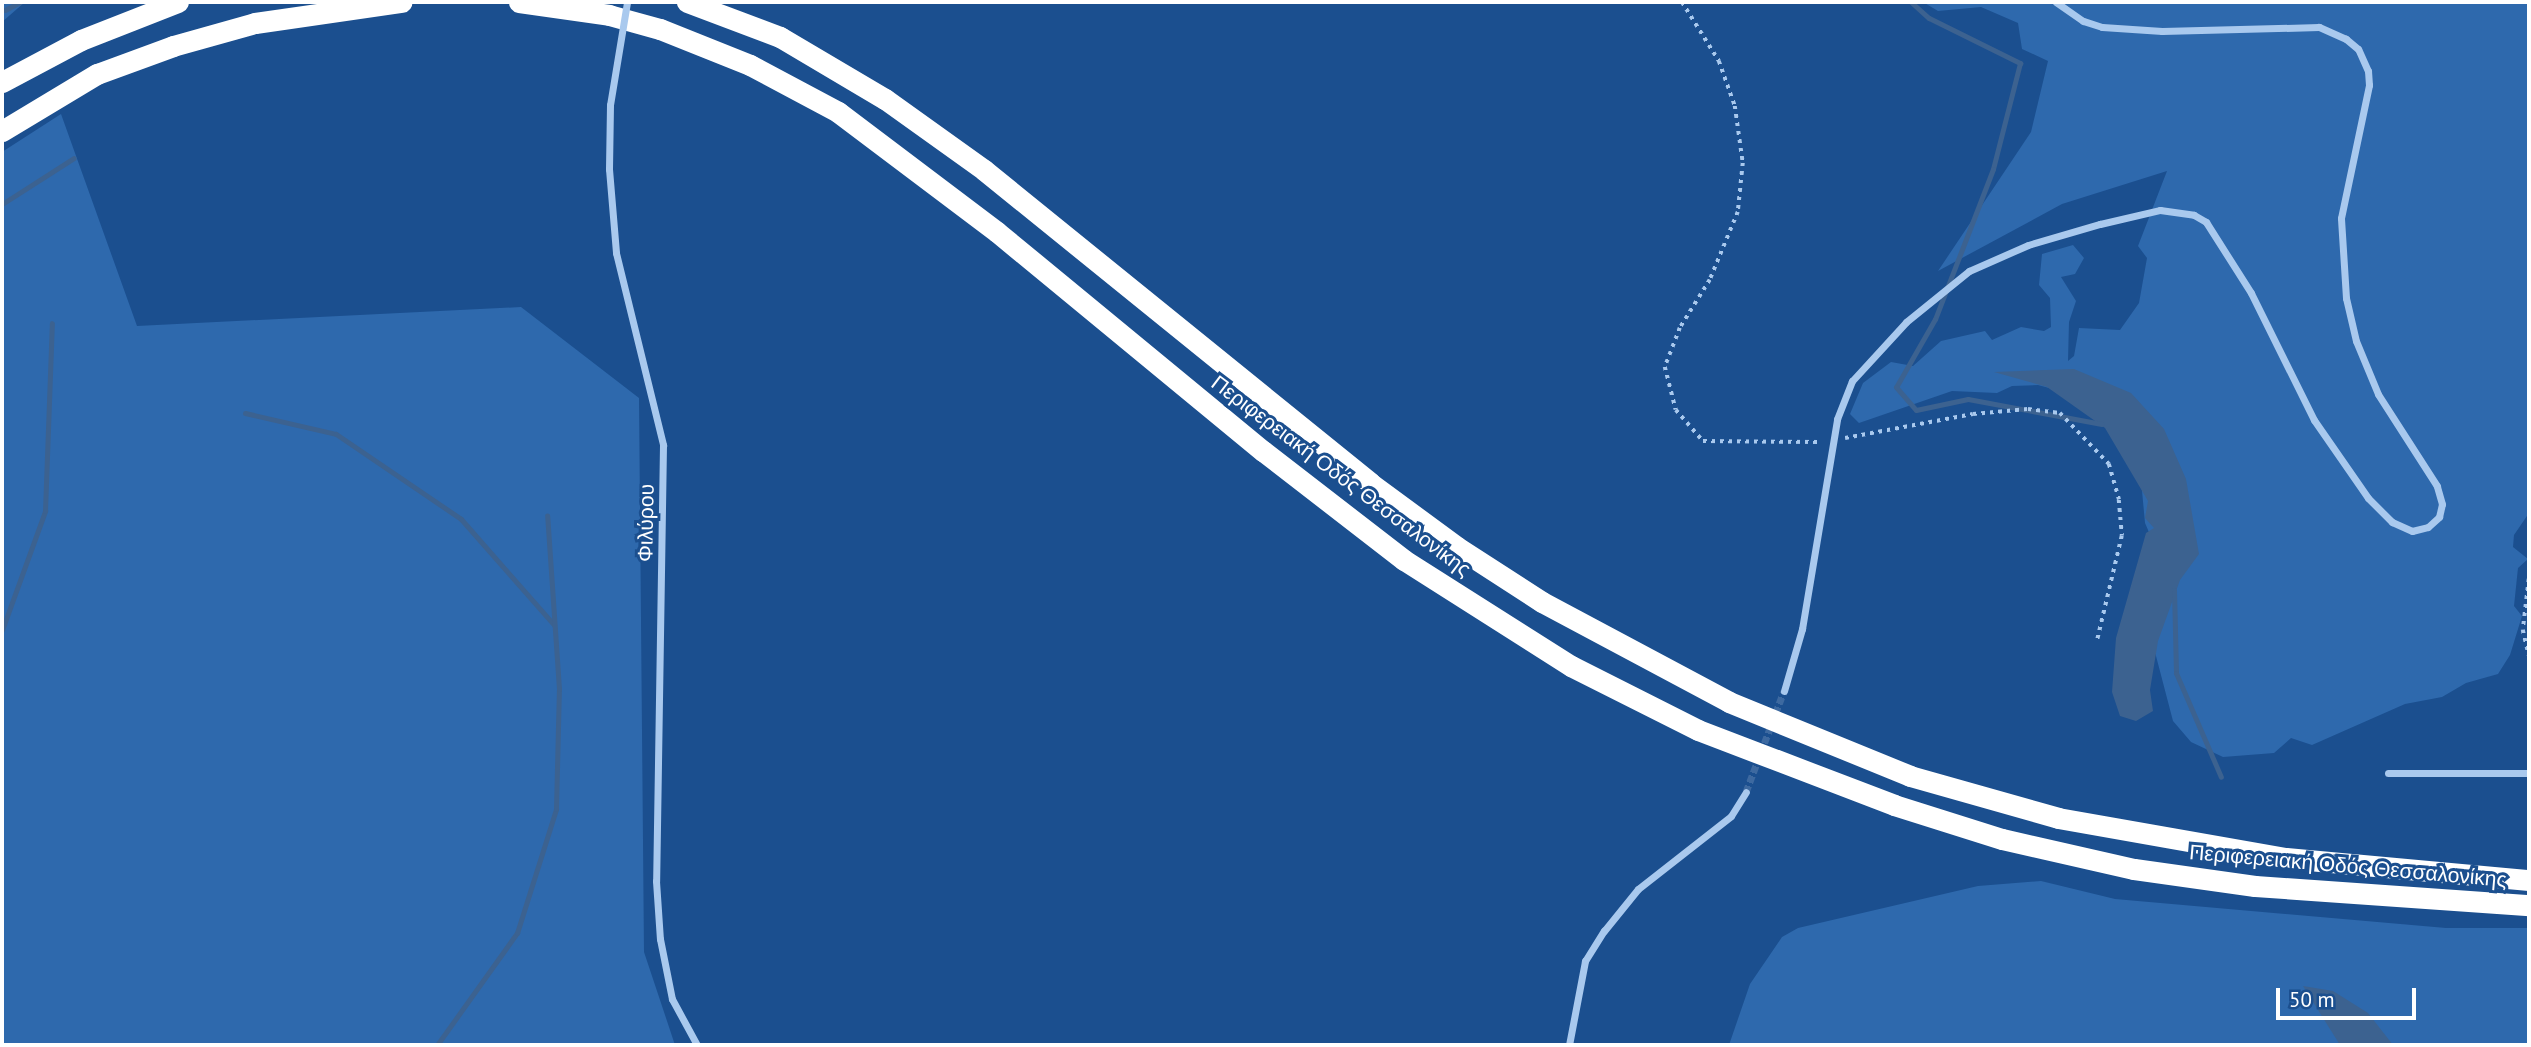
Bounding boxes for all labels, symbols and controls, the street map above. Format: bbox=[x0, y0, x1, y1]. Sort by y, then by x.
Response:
street label: Περιφερειακή Οδός Θεσσαλονίκης bbox=[1206, 370, 1476, 582]
street label: Φιλύρου bbox=[633, 484, 659, 562]
street label: Περιφερειακή Οδός Θεσσαλονίκης bbox=[2188, 840, 2508, 892]
scale bar bbox=[2279, 974, 2419, 1018]
text: 50 m bbox=[2289, 986, 2335, 1013]

